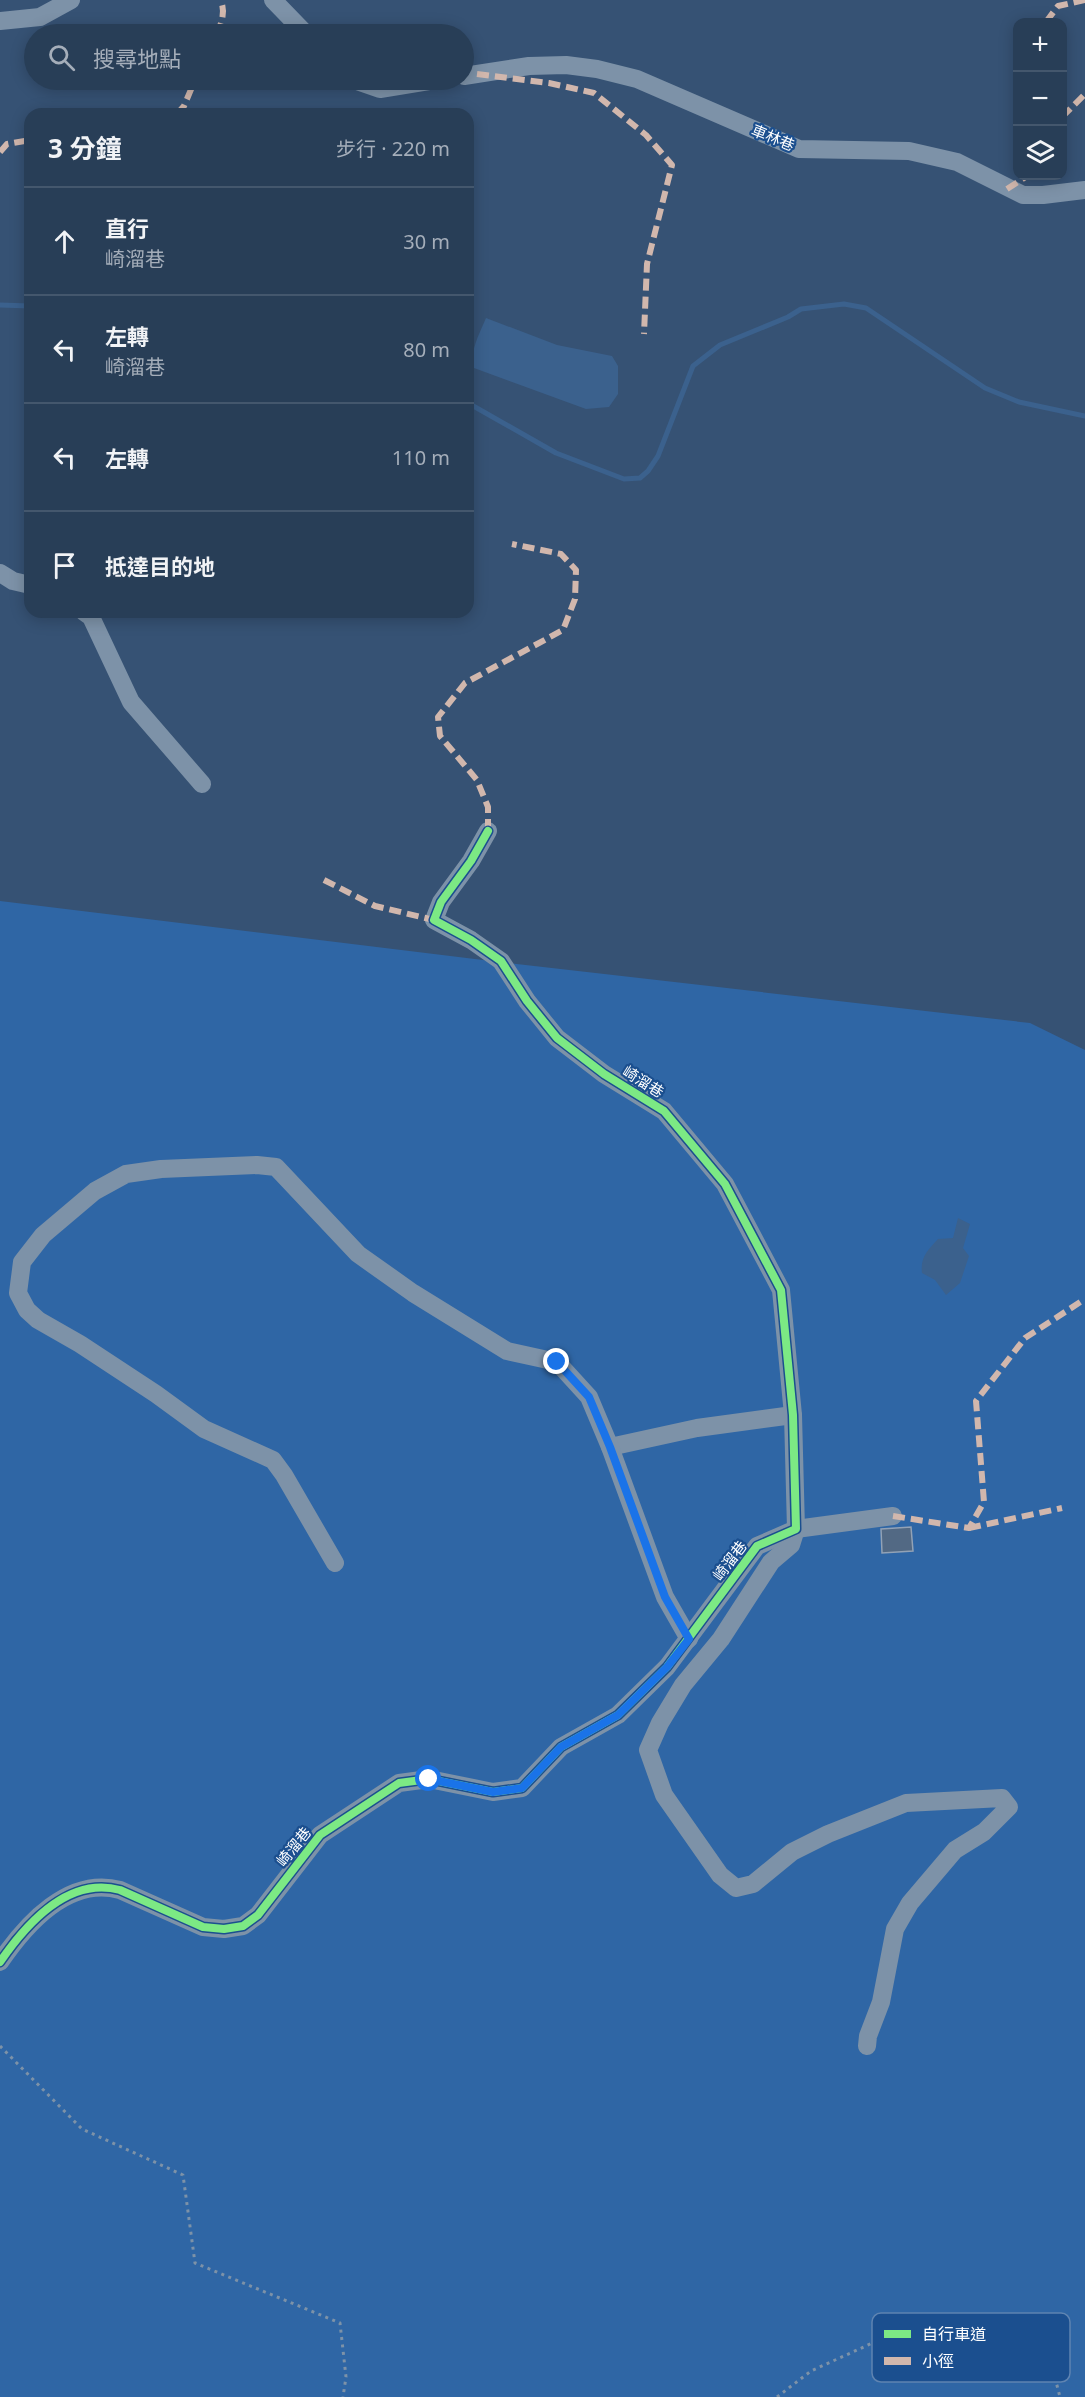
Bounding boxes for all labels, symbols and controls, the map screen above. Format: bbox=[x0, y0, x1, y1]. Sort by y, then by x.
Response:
map controls bbox=[1013, 18, 1067, 180]
button: + bbox=[1013, 18, 1067, 72]
search box bbox=[24, 24, 474, 90]
icon: search bbox=[45, 41, 78, 74]
text: 搜尋地點 bbox=[93, 43, 181, 73]
button: − bbox=[1013, 72, 1067, 126]
street label: 車林巷 bbox=[749, 119, 798, 155]
button: layers bbox=[1013, 126, 1067, 180]
text: 3 分鐘 bbox=[48, 130, 122, 166]
text: 步行 · 220 m bbox=[336, 135, 450, 162]
text: 直行 bbox=[105, 213, 149, 243]
icon: ahead bbox=[48, 225, 81, 258]
text: 30 m bbox=[403, 228, 450, 255]
text: 崎溜巷 bbox=[105, 245, 165, 272]
text: 左轉 bbox=[105, 321, 149, 351]
icon: left bbox=[48, 333, 81, 366]
text: 80 m bbox=[403, 336, 450, 363]
text: 崎溜巷 bbox=[105, 353, 165, 380]
icon: left bbox=[48, 441, 81, 474]
text: 左轉 bbox=[105, 443, 149, 473]
text: 110 m bbox=[392, 444, 450, 471]
icon: arrive bbox=[48, 549, 81, 582]
text: 抵達目的地 bbox=[105, 551, 215, 581]
street label: 崎溜巷 bbox=[619, 1061, 668, 1102]
route end bbox=[543, 1348, 569, 1374]
street label: 崎溜巷 bbox=[708, 1536, 751, 1584]
route start bbox=[415, 1765, 441, 1791]
street label: 崎溜巷 bbox=[271, 1823, 315, 1870]
legend bbox=[872, 2313, 1070, 2382]
text: 自行車道 bbox=[922, 2323, 986, 2345]
text: 小徑 bbox=[922, 2350, 954, 2372]

